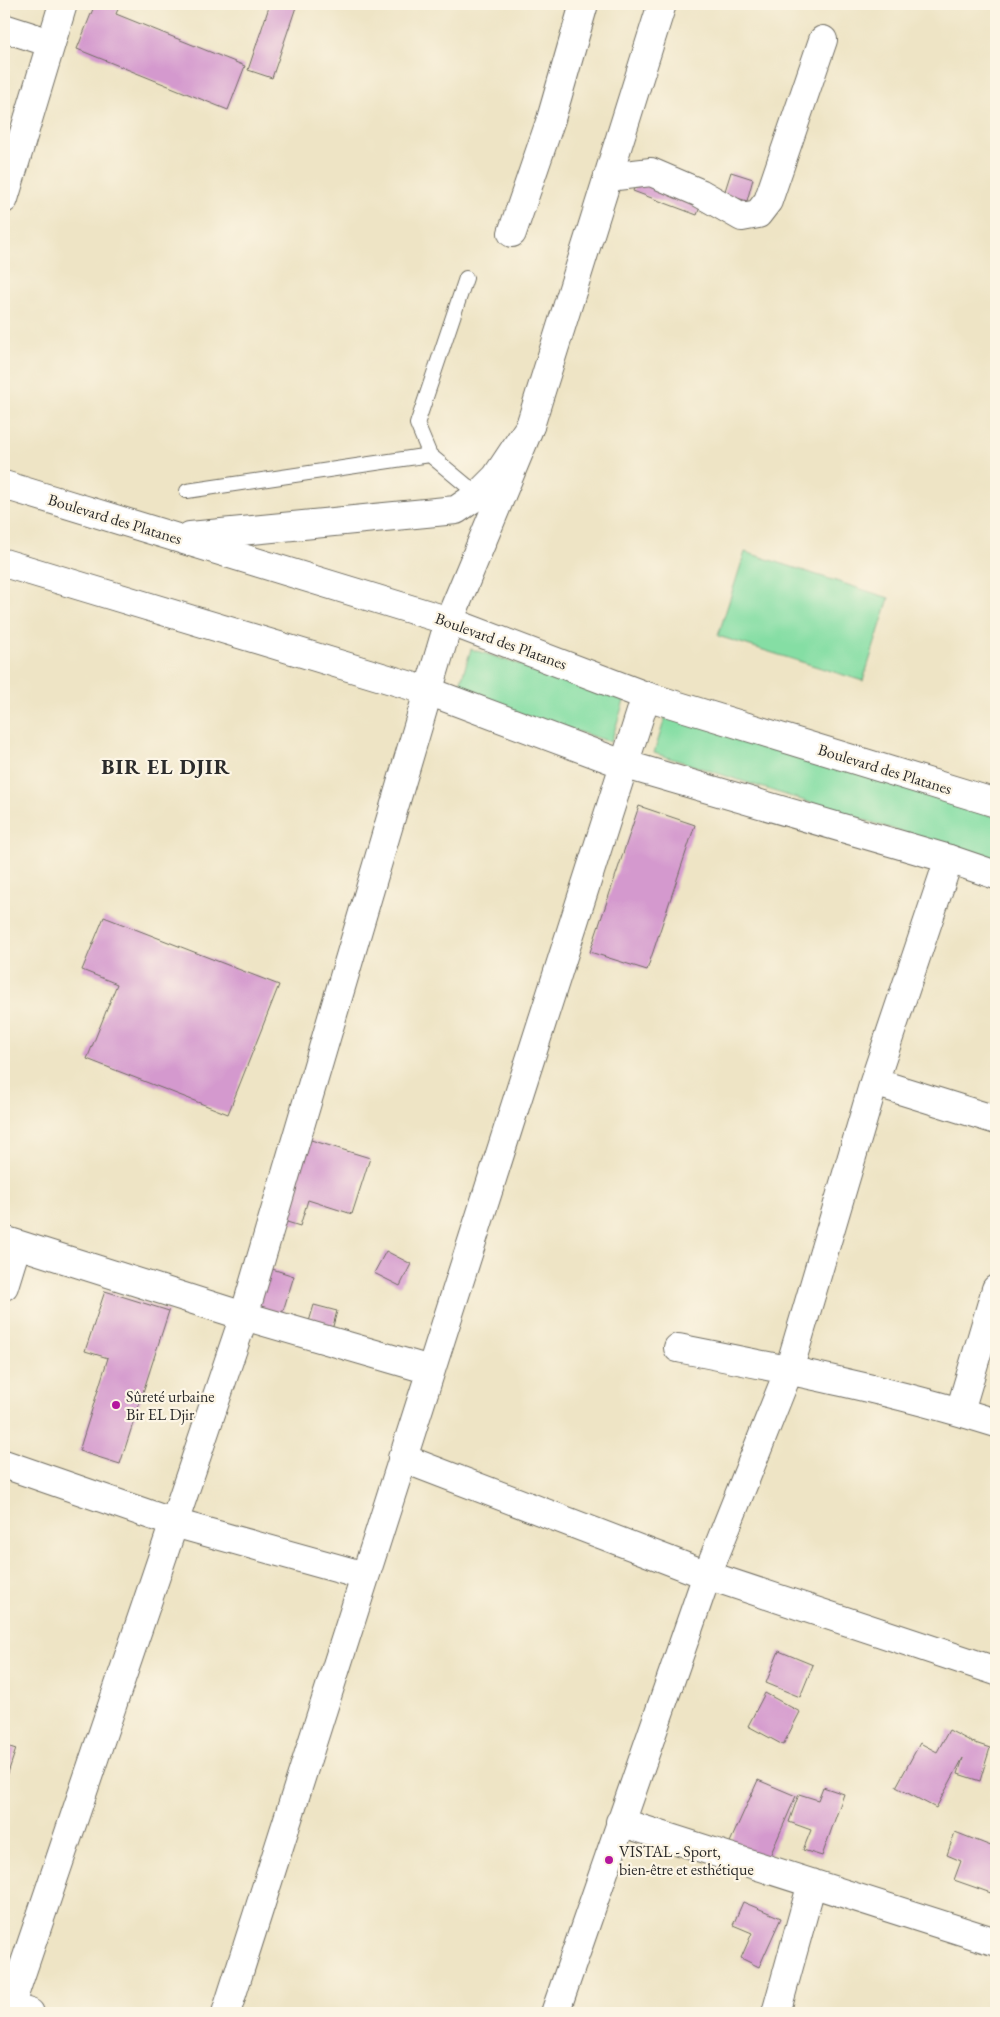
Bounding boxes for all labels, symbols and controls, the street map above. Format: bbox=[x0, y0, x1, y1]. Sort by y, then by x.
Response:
street label: Boulevard des Platanes bbox=[46, 489, 184, 549]
street label: Boulevard des Platanes bbox=[432, 607, 570, 675]
street label: Boulevard des Platanes bbox=[816, 739, 954, 799]
district label: BIR EL DJIR bbox=[101, 753, 231, 780]
place label: Sûreté urbaine Bir EL Djir bbox=[126, 1386, 215, 1425]
marker: Sûreté urbaine Bir EL Djir bbox=[110, 1399, 122, 1411]
place label: VISTAL - Sport, bien-être et esthétique bbox=[619, 1841, 754, 1880]
marker: VISTAL - Sport, bien-être et esthétique bbox=[603, 1854, 615, 1866]

